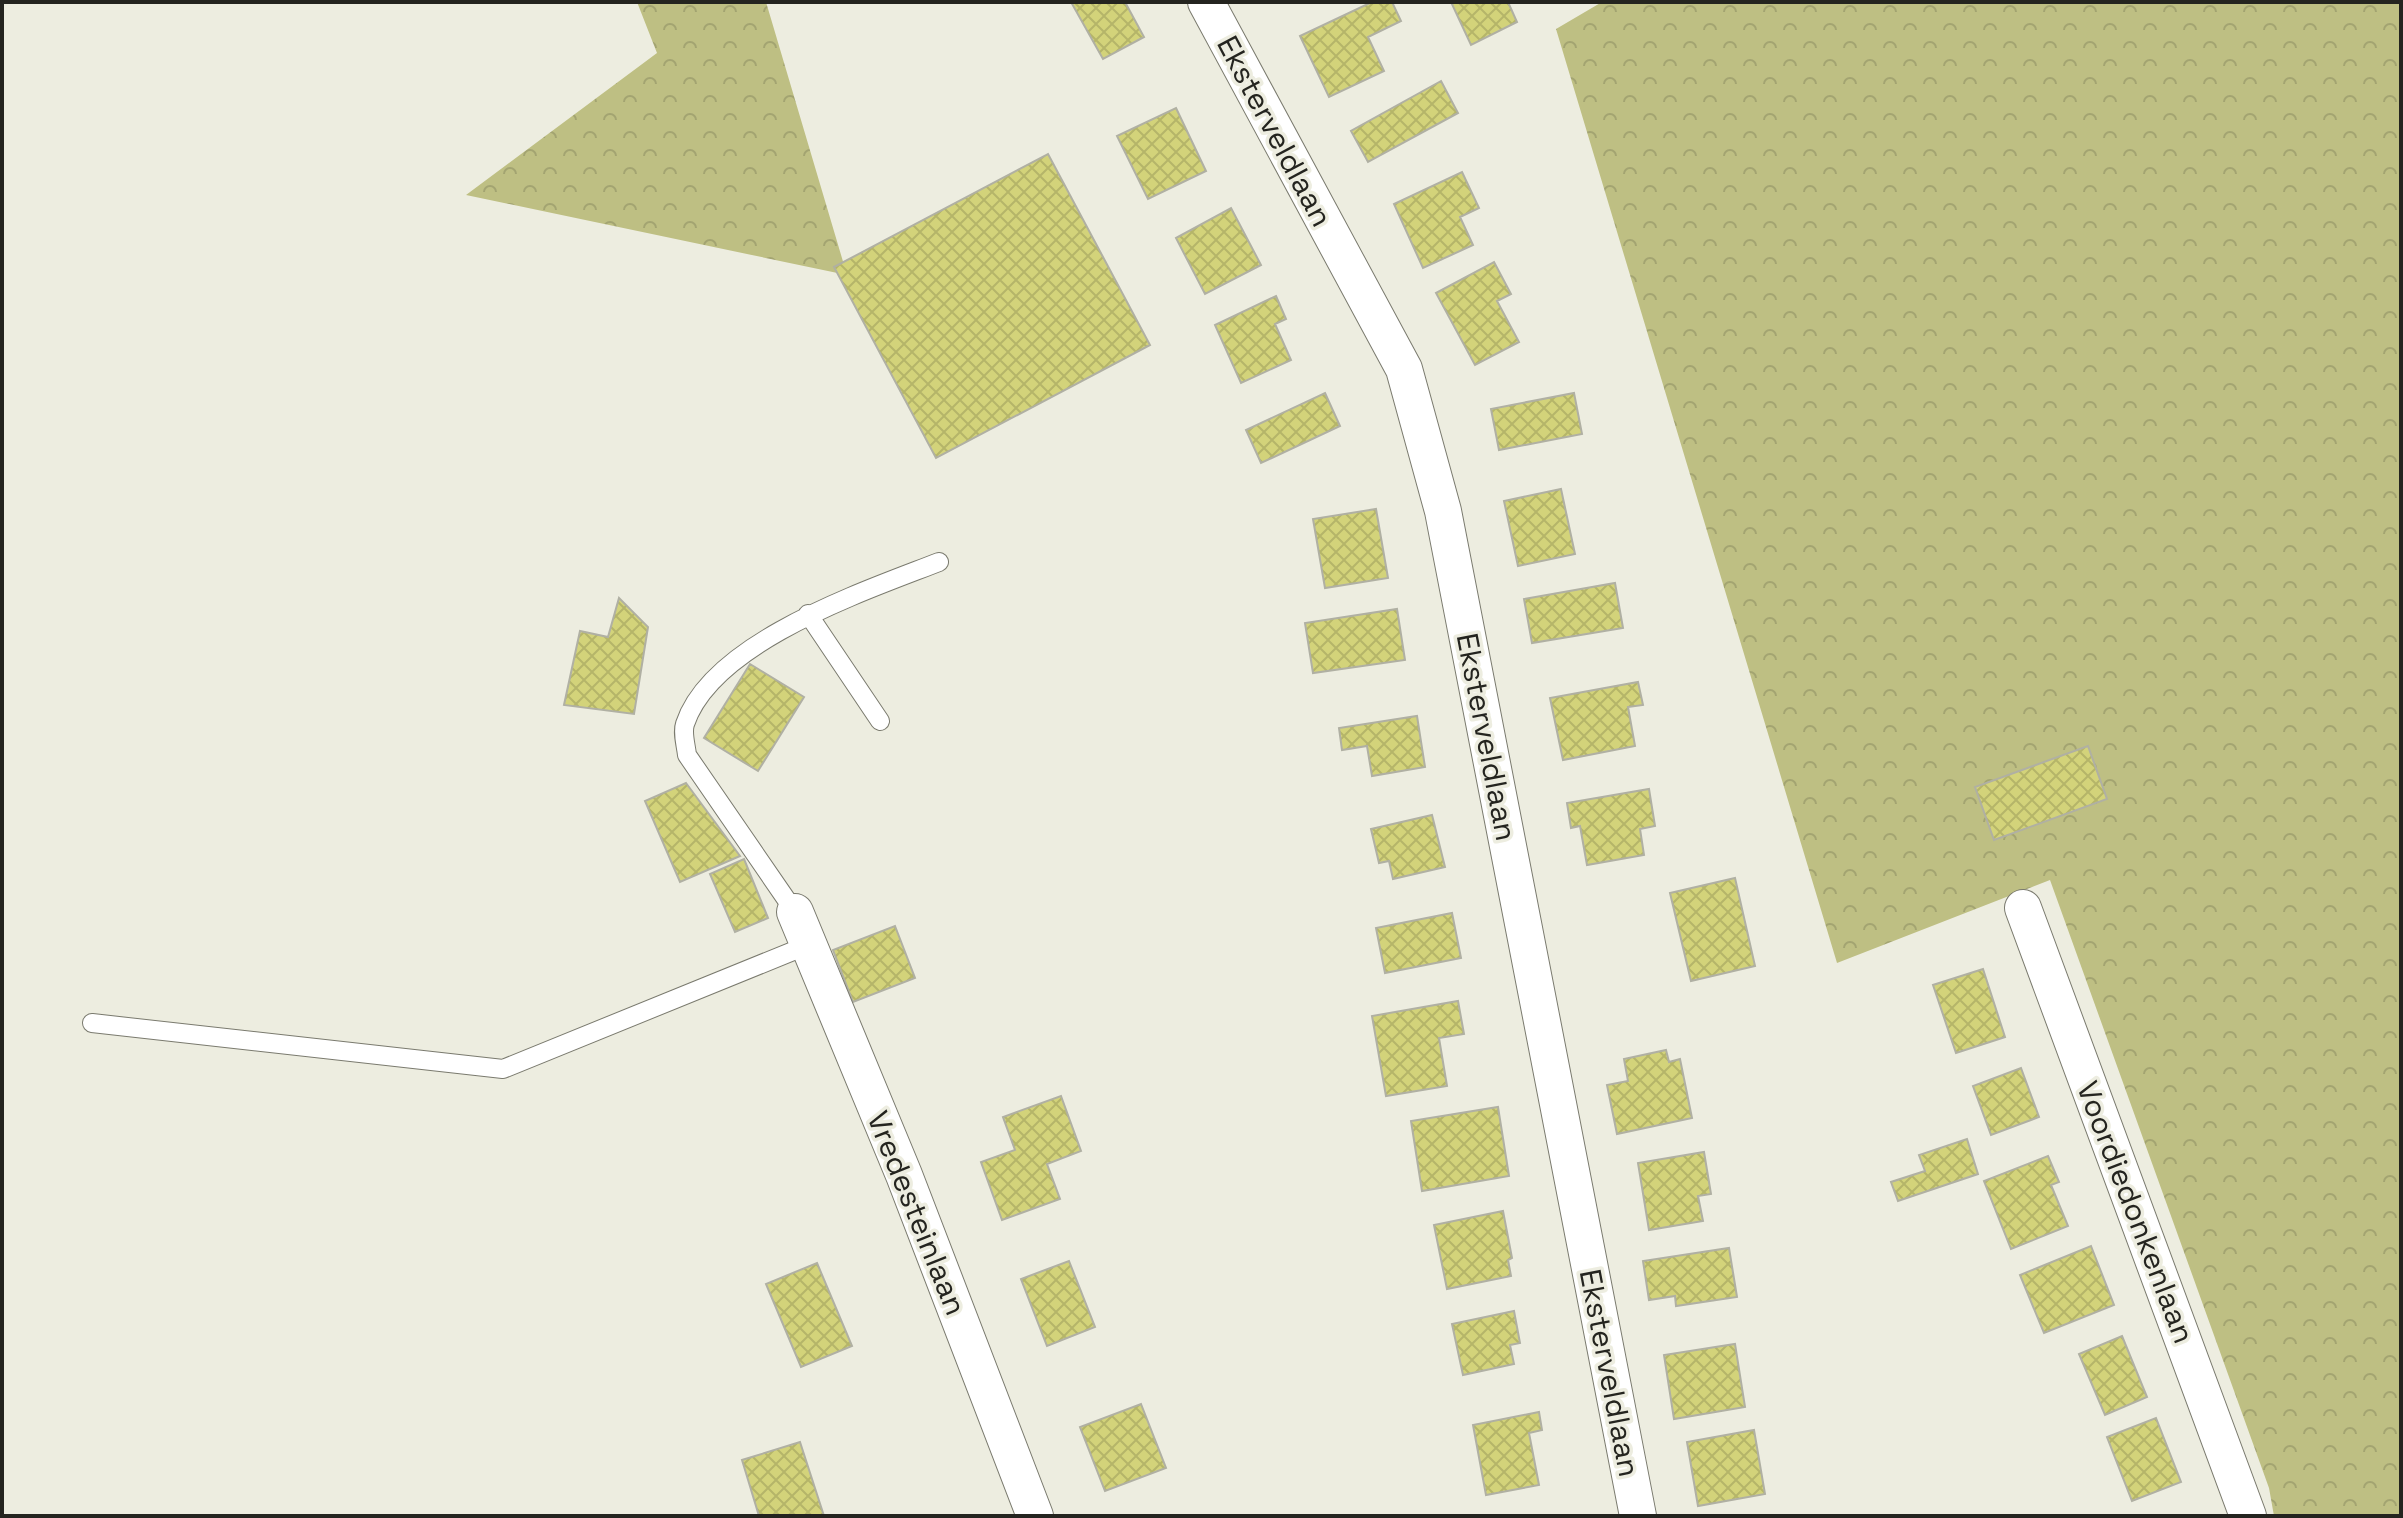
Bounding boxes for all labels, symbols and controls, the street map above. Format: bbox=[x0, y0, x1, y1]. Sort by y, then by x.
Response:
street label: Eksterveldlaan bbox=[1208, 29, 1342, 233]
street label: Eksterveldlaan bbox=[1448, 630, 1526, 844]
street label: Voordiedonkenlaan bbox=[2068, 1075, 2204, 1349]
street label: Vredesteinlaan bbox=[858, 1105, 976, 1321]
street label: Eksterveldlaan bbox=[1571, 1266, 1649, 1480]

